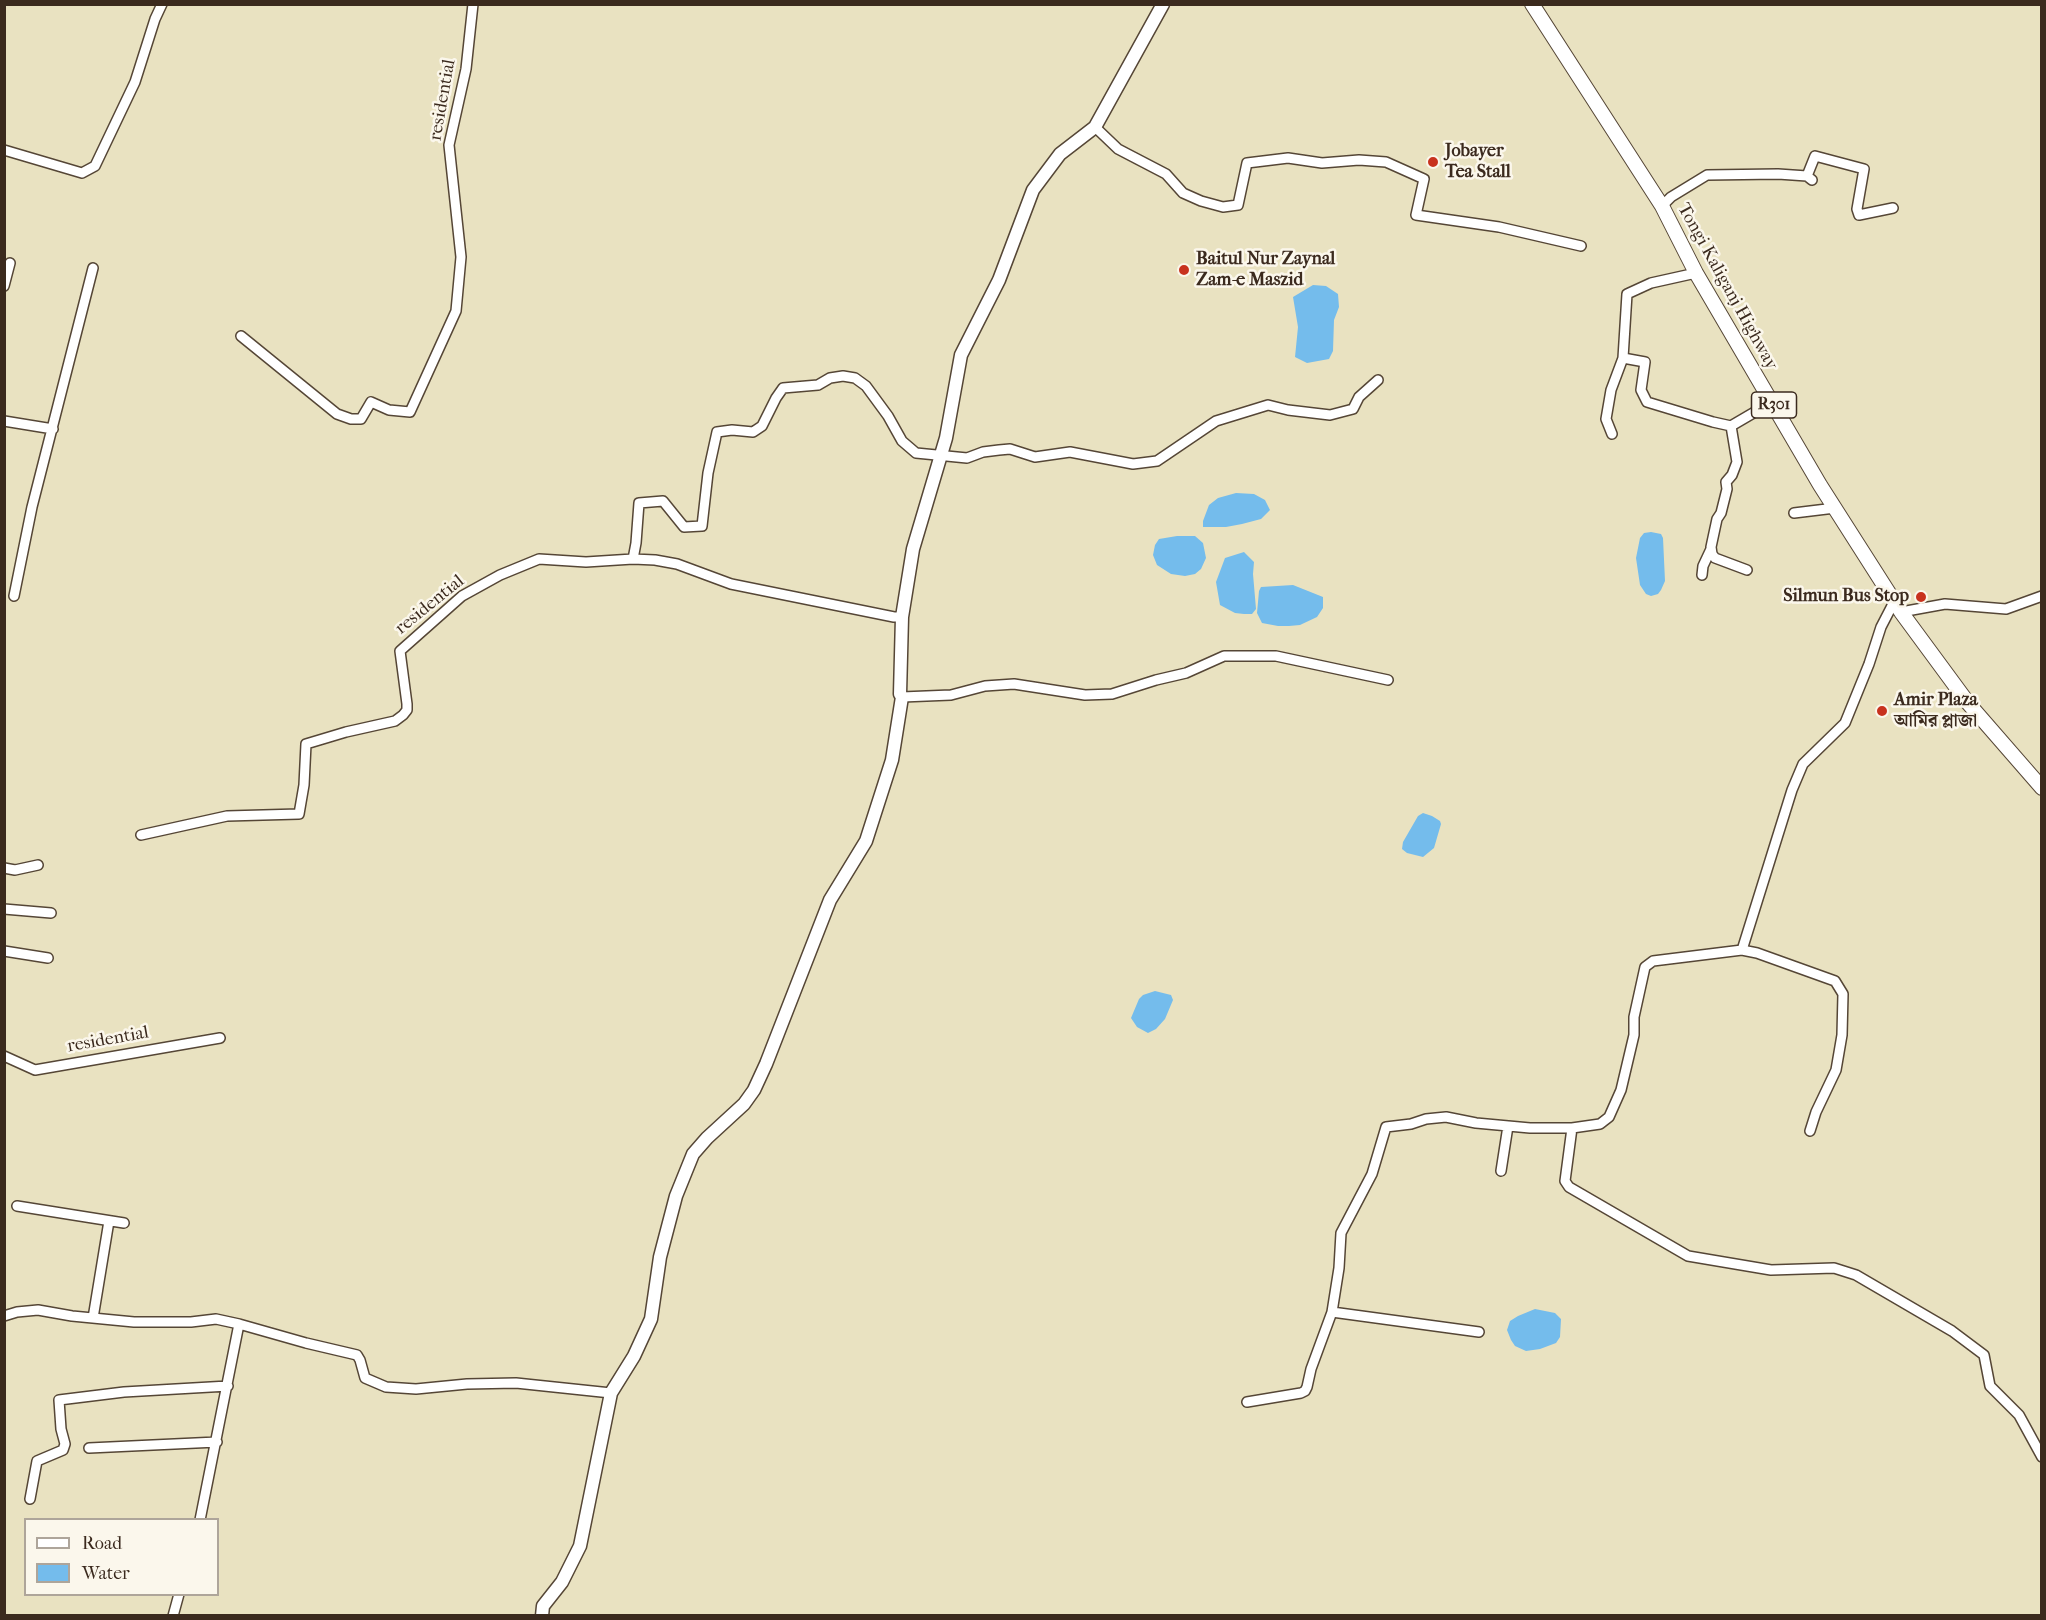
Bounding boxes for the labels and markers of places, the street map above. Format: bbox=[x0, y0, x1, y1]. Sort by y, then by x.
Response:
place label: Jobayer Tea Stall bbox=[1445, 141, 1511, 184]
marker: Jobayer Tea Stall bbox=[1426, 155, 1440, 169]
place label: Baitul Nur Zaynal Zam-e Maszid bbox=[1196, 249, 1335, 292]
marker: Baitul Nur Zaynal Zam-e Maszid bbox=[1177, 263, 1191, 277]
place label: Silmun Bus Stop bbox=[1783, 586, 1909, 608]
marker: Silmun Bus Stop bbox=[1914, 590, 1928, 604]
place label: Amir Plaza আমির প্লাজা bbox=[1894, 690, 1978, 732]
marker: Amir Plaza আমির প্লাজা bbox=[1875, 704, 1889, 718]

